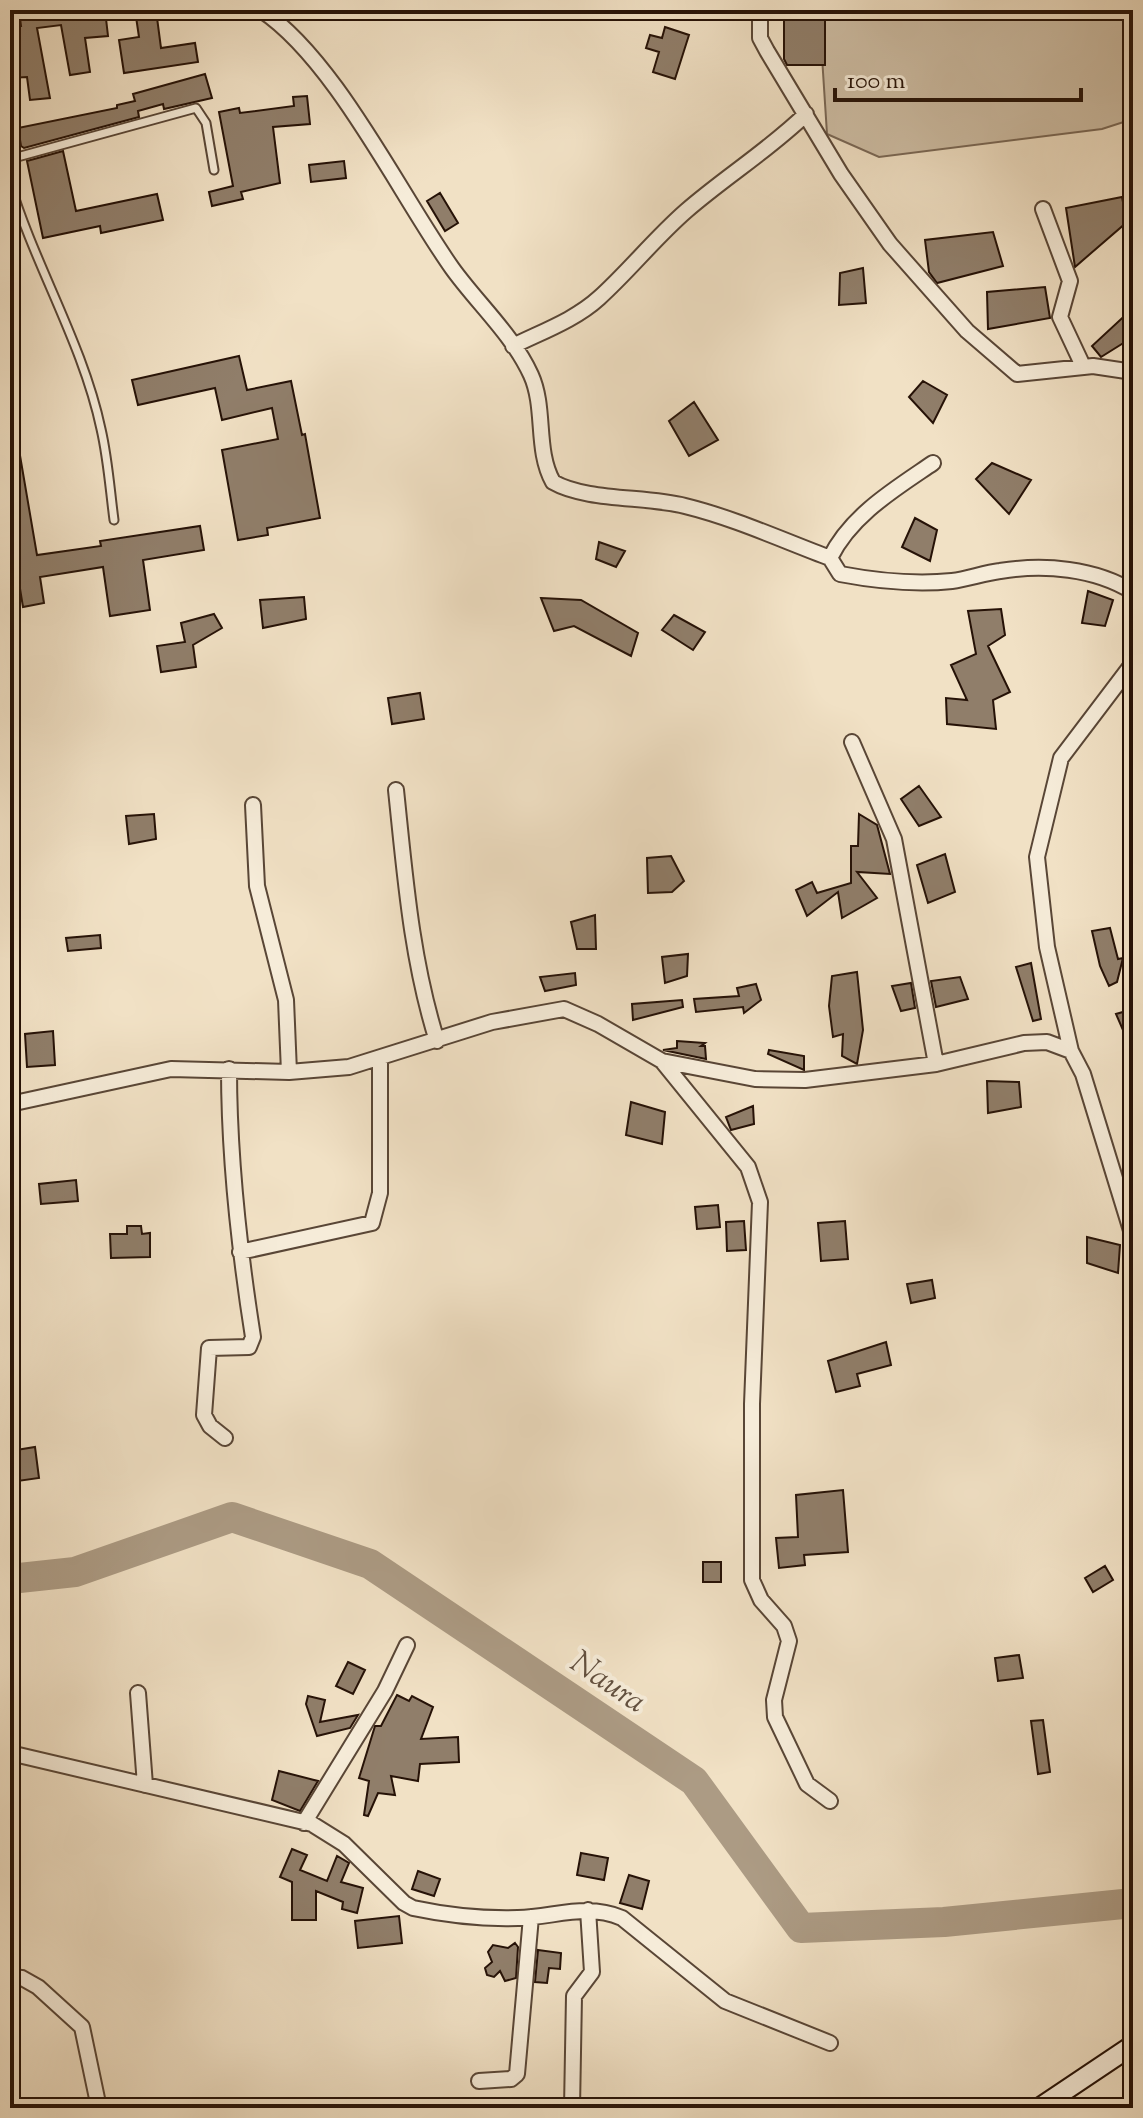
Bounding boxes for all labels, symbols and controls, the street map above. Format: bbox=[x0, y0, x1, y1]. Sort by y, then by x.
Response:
scale bar bbox=[835, 52, 1081, 102]
text: 100 m bbox=[847, 65, 905, 99]
water label: Naura bbox=[560, 1641, 655, 1726]

